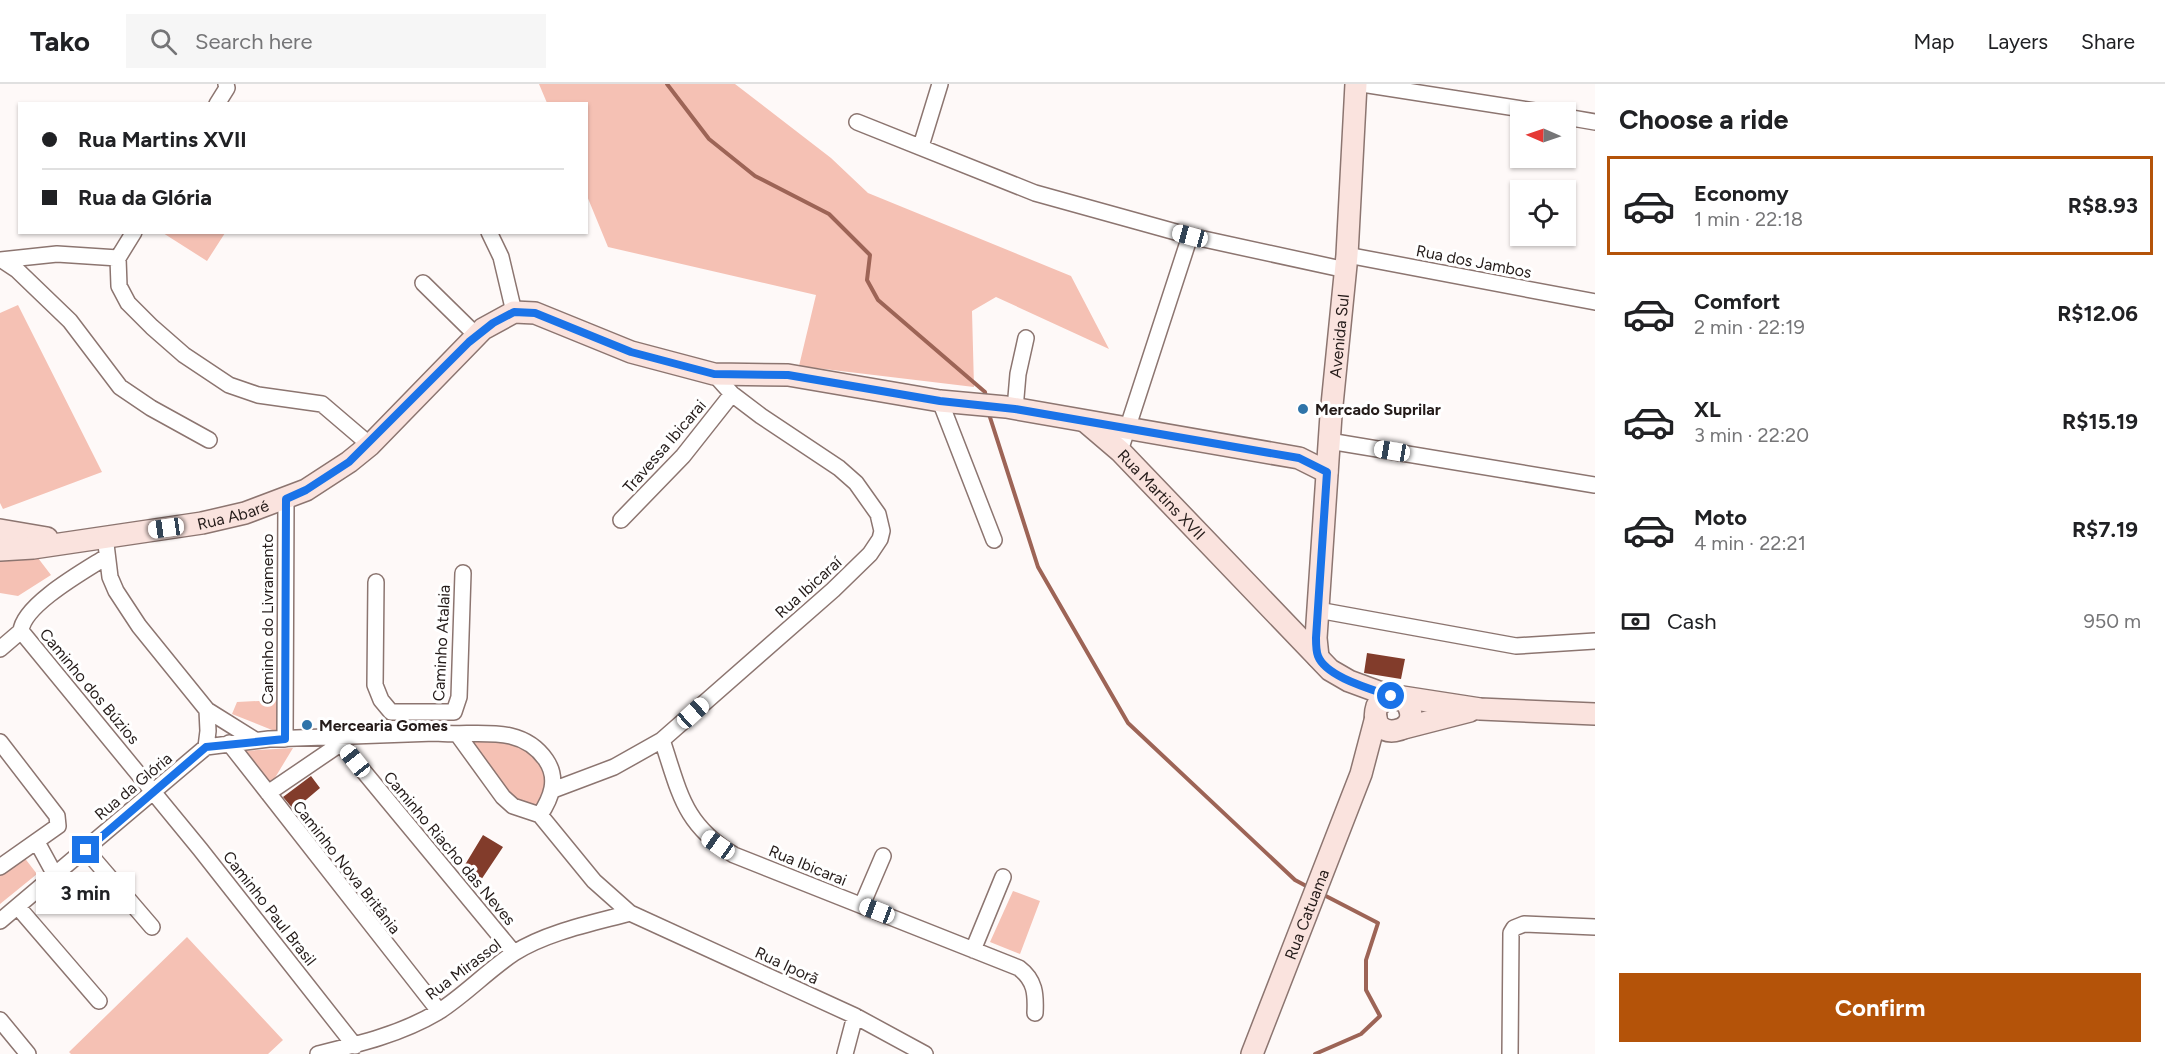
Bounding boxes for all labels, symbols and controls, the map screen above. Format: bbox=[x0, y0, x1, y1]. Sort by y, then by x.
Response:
search box bbox=[126, 14, 546, 68]
text: Tako bbox=[30, 24, 90, 58]
icon: search bbox=[147, 25, 180, 58]
text: Search here bbox=[195, 28, 313, 55]
text: Map bbox=[1914, 29, 1954, 54]
text: Layers bbox=[1987, 29, 2048, 54]
text: Share bbox=[2081, 29, 2135, 54]
north arrow bbox=[1510, 102, 1576, 168]
map controls bbox=[1510, 102, 1576, 246]
text: Choose a ride bbox=[1619, 103, 1788, 136]
text: Rua Martins XVII bbox=[78, 126, 247, 153]
icon: car bbox=[1622, 179, 1676, 233]
button: locate bbox=[1510, 180, 1576, 246]
text: Economy bbox=[1694, 180, 1789, 207]
text: Rua da Glória bbox=[78, 184, 212, 211]
text: R$8.93 bbox=[2068, 192, 2138, 219]
text: 1 min · 22:18 bbox=[1694, 207, 1803, 231]
car bbox=[1170, 223, 1210, 249]
street label: Rua dos Jambos bbox=[1415, 241, 1533, 282]
icon: car bbox=[1622, 287, 1676, 341]
text: Comfort bbox=[1694, 288, 1780, 315]
street label: Avenida Sul bbox=[1326, 293, 1353, 379]
text: R$12.06 bbox=[2057, 300, 2138, 327]
text: 2 min · 22:19 bbox=[1694, 315, 1805, 339]
icon: car bbox=[1622, 395, 1676, 449]
street label: Travessa Ibicarai bbox=[619, 396, 710, 497]
text: XL bbox=[1694, 396, 1721, 423]
place label: Mercado Suprilar bbox=[1315, 400, 1441, 419]
marker: Mercado Suprilar bbox=[1296, 402, 1310, 416]
text: R$15.19 bbox=[2062, 408, 2138, 435]
text: 3 min · 22:20 bbox=[1694, 423, 1809, 447]
car bbox=[1373, 439, 1411, 463]
street label: Rua Martins XVII bbox=[1114, 446, 1209, 544]
street label: Rua Abaré bbox=[195, 496, 272, 534]
icon: car bbox=[1622, 503, 1676, 557]
text: Moto bbox=[1694, 504, 1747, 531]
text: R$7.19 bbox=[2072, 516, 2138, 543]
car bbox=[147, 517, 185, 539]
text: 4 min · 22:21 bbox=[1694, 531, 1806, 555]
street label: Caminho do Livramento bbox=[258, 533, 277, 705]
street label: Rua Ibicaraí bbox=[771, 552, 846, 622]
street label: Caminho Atalaia bbox=[429, 584, 454, 702]
icon: cash bbox=[1619, 605, 1652, 638]
text: Cash bbox=[1667, 608, 1717, 635]
text: 950 m bbox=[2083, 609, 2141, 633]
street label: Caminho dos Búzios bbox=[36, 625, 144, 748]
route start bbox=[1377, 682, 1404, 709]
car bbox=[674, 694, 712, 732]
place label: Mercearia Gomes bbox=[319, 716, 448, 735]
marker: Mercearia Gomes bbox=[300, 718, 314, 732]
car bbox=[337, 741, 373, 781]
street label: Rua da Glória bbox=[91, 749, 176, 824]
street label: Caminho Riacho das Neves bbox=[380, 768, 520, 929]
street label: Caminho Nova Britânia bbox=[289, 797, 404, 938]
car bbox=[698, 827, 738, 863]
route end bbox=[72, 836, 99, 863]
street label: Rua Ibicarai bbox=[766, 841, 850, 890]
street label: Caminho Paul Brasil bbox=[219, 847, 320, 969]
street label: Rua Catuama bbox=[1281, 866, 1333, 962]
callout: 3 min bbox=[36, 871, 136, 913]
text: 3 min bbox=[61, 881, 110, 905]
car bbox=[857, 896, 897, 926]
street label: Rua Mirassol bbox=[422, 935, 505, 1004]
street label: Rua Iporã bbox=[752, 943, 821, 988]
button: Confirm bbox=[1619, 973, 2141, 1042]

